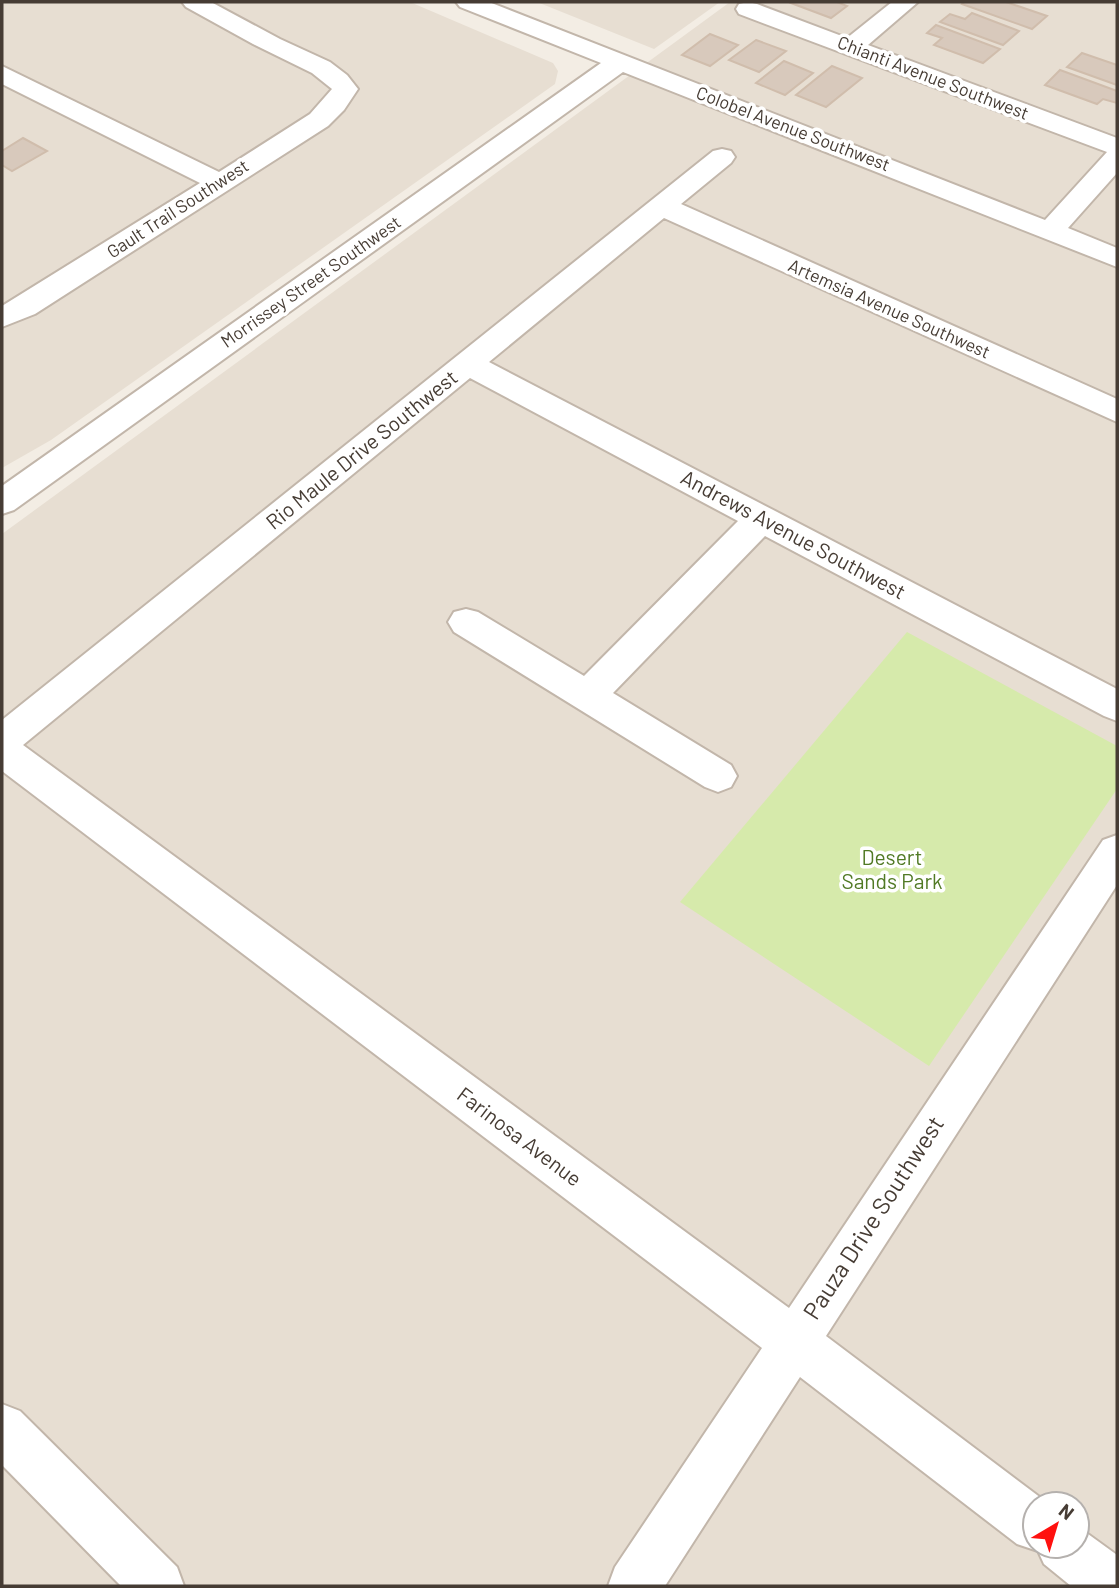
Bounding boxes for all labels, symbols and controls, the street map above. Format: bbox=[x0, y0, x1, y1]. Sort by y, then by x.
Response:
street label: Chianti Avenue Southwest bbox=[835, 30, 1032, 124]
street label: Colobel Avenue Southwest bbox=[693, 81, 893, 175]
street label: Gault Trail Southwest bbox=[102, 154, 253, 262]
street label: Morrissey Street Southwest bbox=[216, 211, 405, 352]
street label: Artemsia Avenue Southwest bbox=[785, 254, 994, 363]
street label: Rio Maule Drive Southwest bbox=[260, 364, 462, 534]
street label: Andrews Avenue Southwest bbox=[677, 464, 910, 604]
park label: Desert Sands Park bbox=[841, 844, 943, 893]
street label: Farinosa Avenue bbox=[453, 1081, 587, 1191]
street label: Pauza Drive Southwest bbox=[796, 1110, 949, 1324]
north arrow bbox=[1021, 1490, 1091, 1560]
text: N bbox=[1055, 1498, 1079, 1524]

